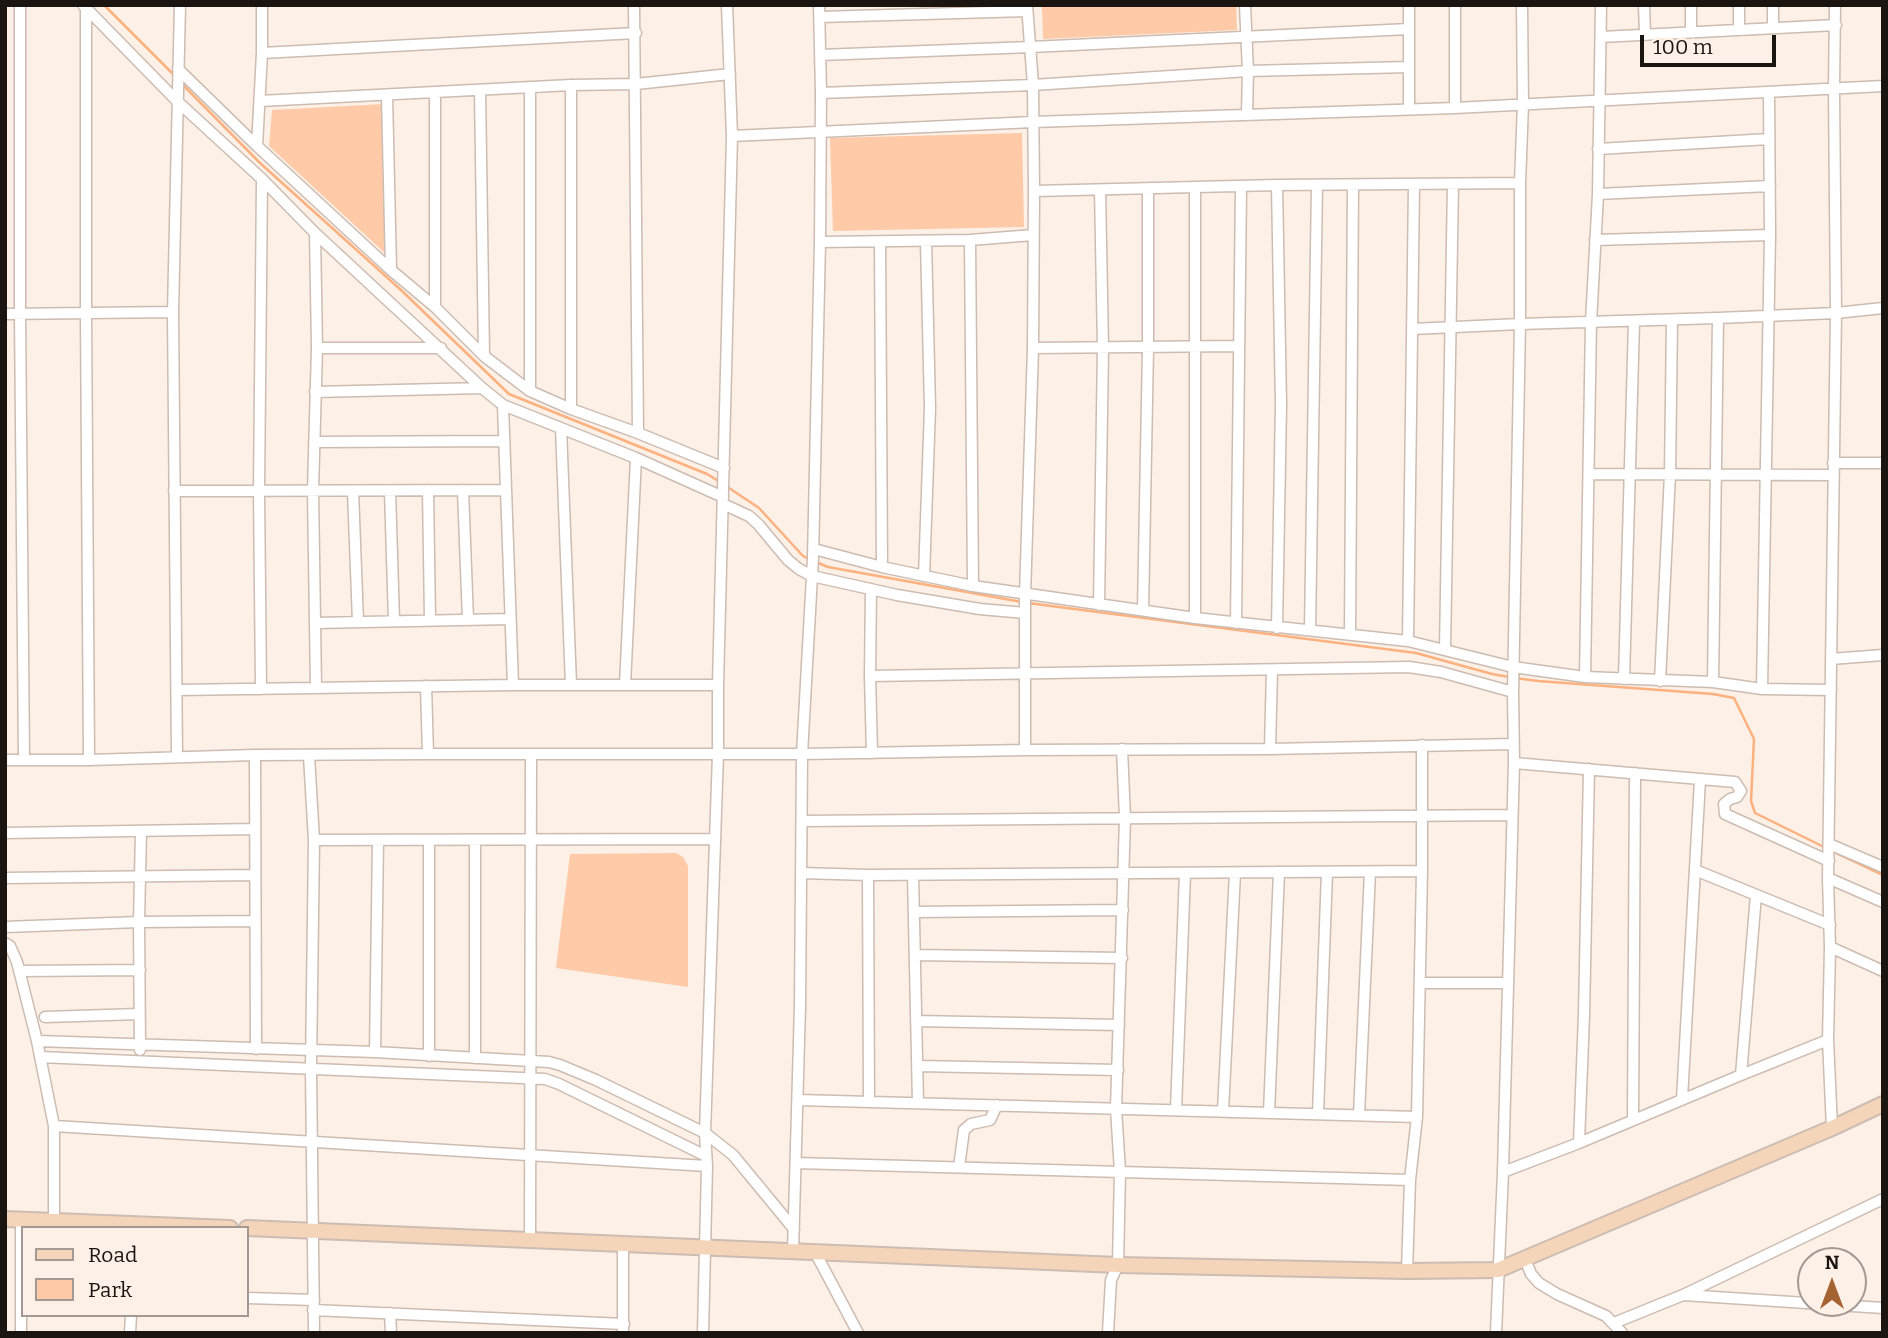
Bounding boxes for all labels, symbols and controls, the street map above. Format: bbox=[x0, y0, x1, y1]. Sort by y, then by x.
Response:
scale bar bbox=[1643, 21, 1780, 65]
text: 100 m bbox=[1653, 34, 1713, 60]
legend bbox=[21, 1226, 248, 1317]
text: Road bbox=[88, 1242, 137, 1268]
north arrow bbox=[1797, 1247, 1867, 1317]
text: N bbox=[1825, 1251, 1839, 1274]
text: Park bbox=[88, 1277, 132, 1303]

